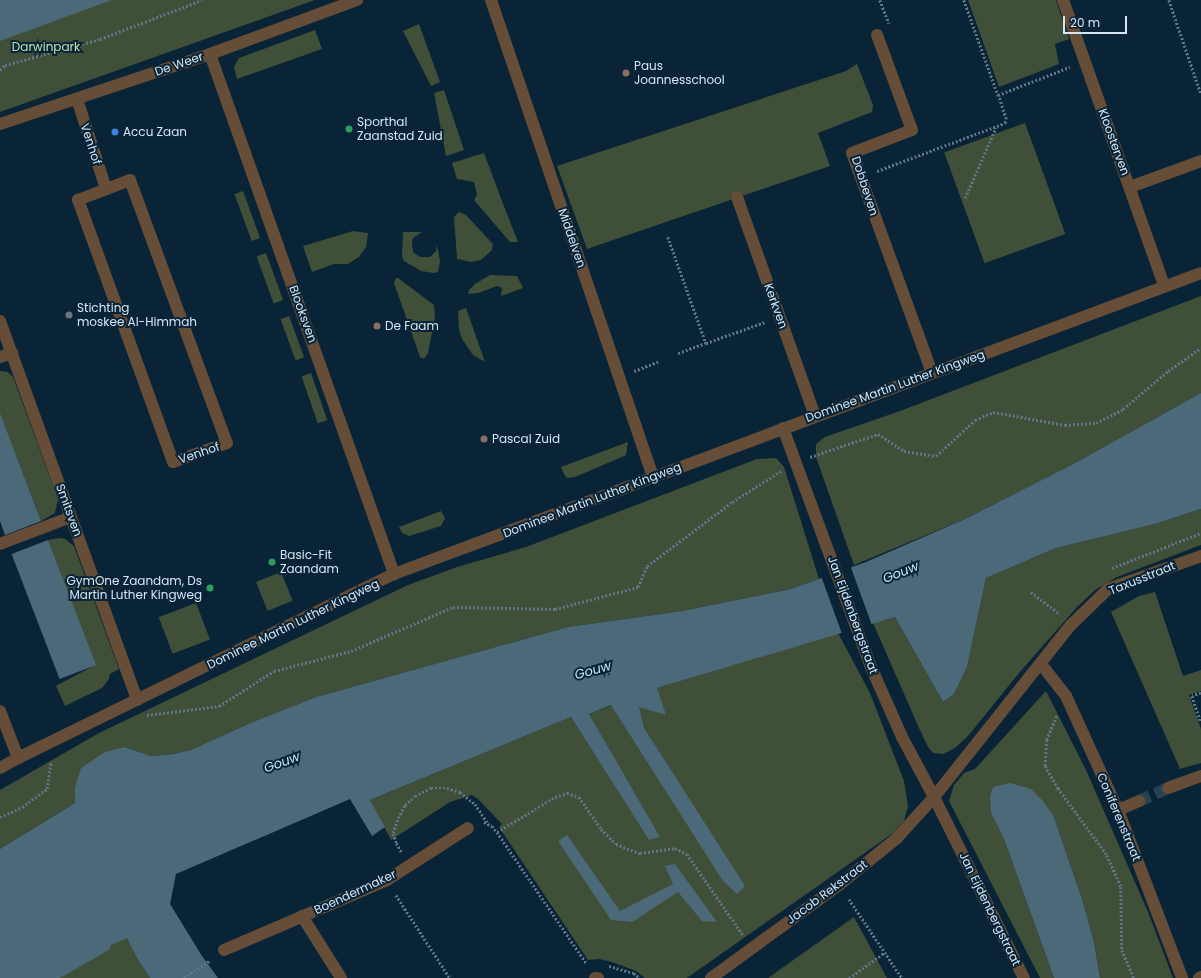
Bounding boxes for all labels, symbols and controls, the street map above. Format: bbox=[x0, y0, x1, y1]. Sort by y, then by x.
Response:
scale bar bbox=[1065, 8, 1129, 34]
text: 20 m bbox=[1070, 14, 1100, 31]
park label: Darwinpark bbox=[12, 40, 80, 54]
street label: De Weer bbox=[153, 49, 205, 79]
place label: Paus Joannesschool bbox=[634, 59, 725, 87]
marker: Paus Joannesschool bbox=[621, 68, 631, 78]
street label: Kloosterven bbox=[1095, 107, 1133, 177]
place label: Sporthal Zaanstad Zuid bbox=[357, 115, 443, 143]
street label: Venhof bbox=[78, 122, 104, 166]
marker: Sporthal Zaanstad Zuid bbox=[344, 124, 354, 134]
place label: Accu Zaan bbox=[123, 125, 187, 139]
marker: Accu Zaan bbox=[110, 127, 120, 137]
street label: Dobbeven bbox=[849, 154, 881, 218]
street label: Middelven bbox=[555, 206, 589, 270]
street label: Kerkven bbox=[761, 281, 791, 331]
street label: Blooksven bbox=[286, 283, 320, 345]
place label: Stichting moskee Al-Himmah bbox=[77, 301, 197, 329]
marker: Stichting moskee Al-Himmah bbox=[64, 310, 74, 320]
place label: De Faam bbox=[385, 319, 439, 333]
marker: De Faam bbox=[372, 321, 382, 331]
street label: Dominee Martin Luther Kingweg bbox=[803, 347, 987, 425]
place label: Pascal Zuid bbox=[492, 432, 560, 446]
marker: Pascal Zuid bbox=[479, 434, 489, 444]
street label: Venhof bbox=[177, 439, 221, 467]
street label: Dominee Martin Luther Kingweg bbox=[501, 459, 683, 541]
street label: Smitsven bbox=[53, 482, 85, 538]
place label: Basic-Fit Zaandam bbox=[280, 548, 339, 576]
street label: Jan Eijdenbergstraat bbox=[825, 554, 881, 676]
marker: Basic-Fit Zaandam bbox=[267, 557, 277, 567]
street label: Taxusstraat bbox=[1107, 558, 1177, 598]
water label: Gouw bbox=[881, 559, 921, 587]
place label: GymOne Zaandam, Ds Martin Luther Kingweg bbox=[66, 574, 202, 602]
street label: Dominee Martin Luther Kingweg bbox=[205, 576, 381, 672]
marker: GymOne Zaandam, Ds Martin Luther Kingweg bbox=[205, 583, 215, 593]
water label: Gouw bbox=[573, 658, 613, 684]
water label: Gouw bbox=[262, 749, 302, 777]
street label: Coniferenstraat bbox=[1094, 771, 1144, 863]
street label: Jan Eijdenbergstraat bbox=[956, 850, 1024, 968]
street label: Jacob Rekstraat bbox=[784, 857, 870, 927]
street label: Boendermaker bbox=[312, 867, 398, 917]

